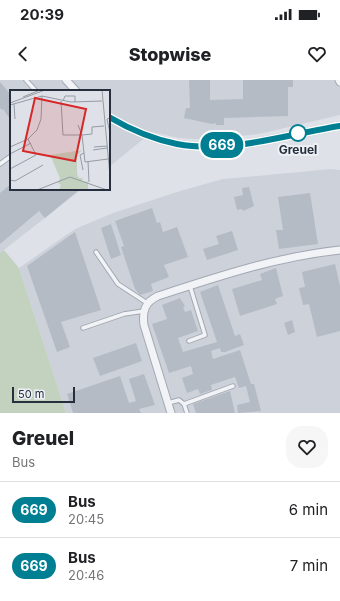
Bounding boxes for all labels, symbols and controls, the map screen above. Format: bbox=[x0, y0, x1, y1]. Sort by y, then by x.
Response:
text: 20:39 bbox=[20, 5, 64, 24]
icon: back bbox=[12, 43, 34, 65]
icon: heart bbox=[306, 43, 328, 65]
text: Stopwise bbox=[129, 44, 211, 65]
inset map bbox=[10, 90, 110, 190]
marker: Greuel bbox=[289, 124, 307, 142]
line badge: 669 bbox=[199, 132, 245, 158]
text: 669 bbox=[208, 136, 236, 153]
place label: Greuel bbox=[279, 142, 317, 157]
scale bar bbox=[12, 385, 75, 404]
text: 50 m bbox=[18, 387, 44, 401]
button: heart bbox=[286, 426, 328, 468]
text: Greuel bbox=[12, 427, 74, 450]
text: Bus bbox=[12, 454, 35, 470]
text: Bus bbox=[68, 492, 96, 511]
text: 6 min bbox=[289, 500, 328, 519]
text: 669 bbox=[20, 501, 48, 518]
text: 20:45 bbox=[68, 511, 104, 527]
text: Bus bbox=[68, 548, 96, 567]
text: 7 min bbox=[290, 556, 328, 575]
text: 669 bbox=[20, 557, 48, 574]
text: 20:46 bbox=[68, 567, 104, 583]

